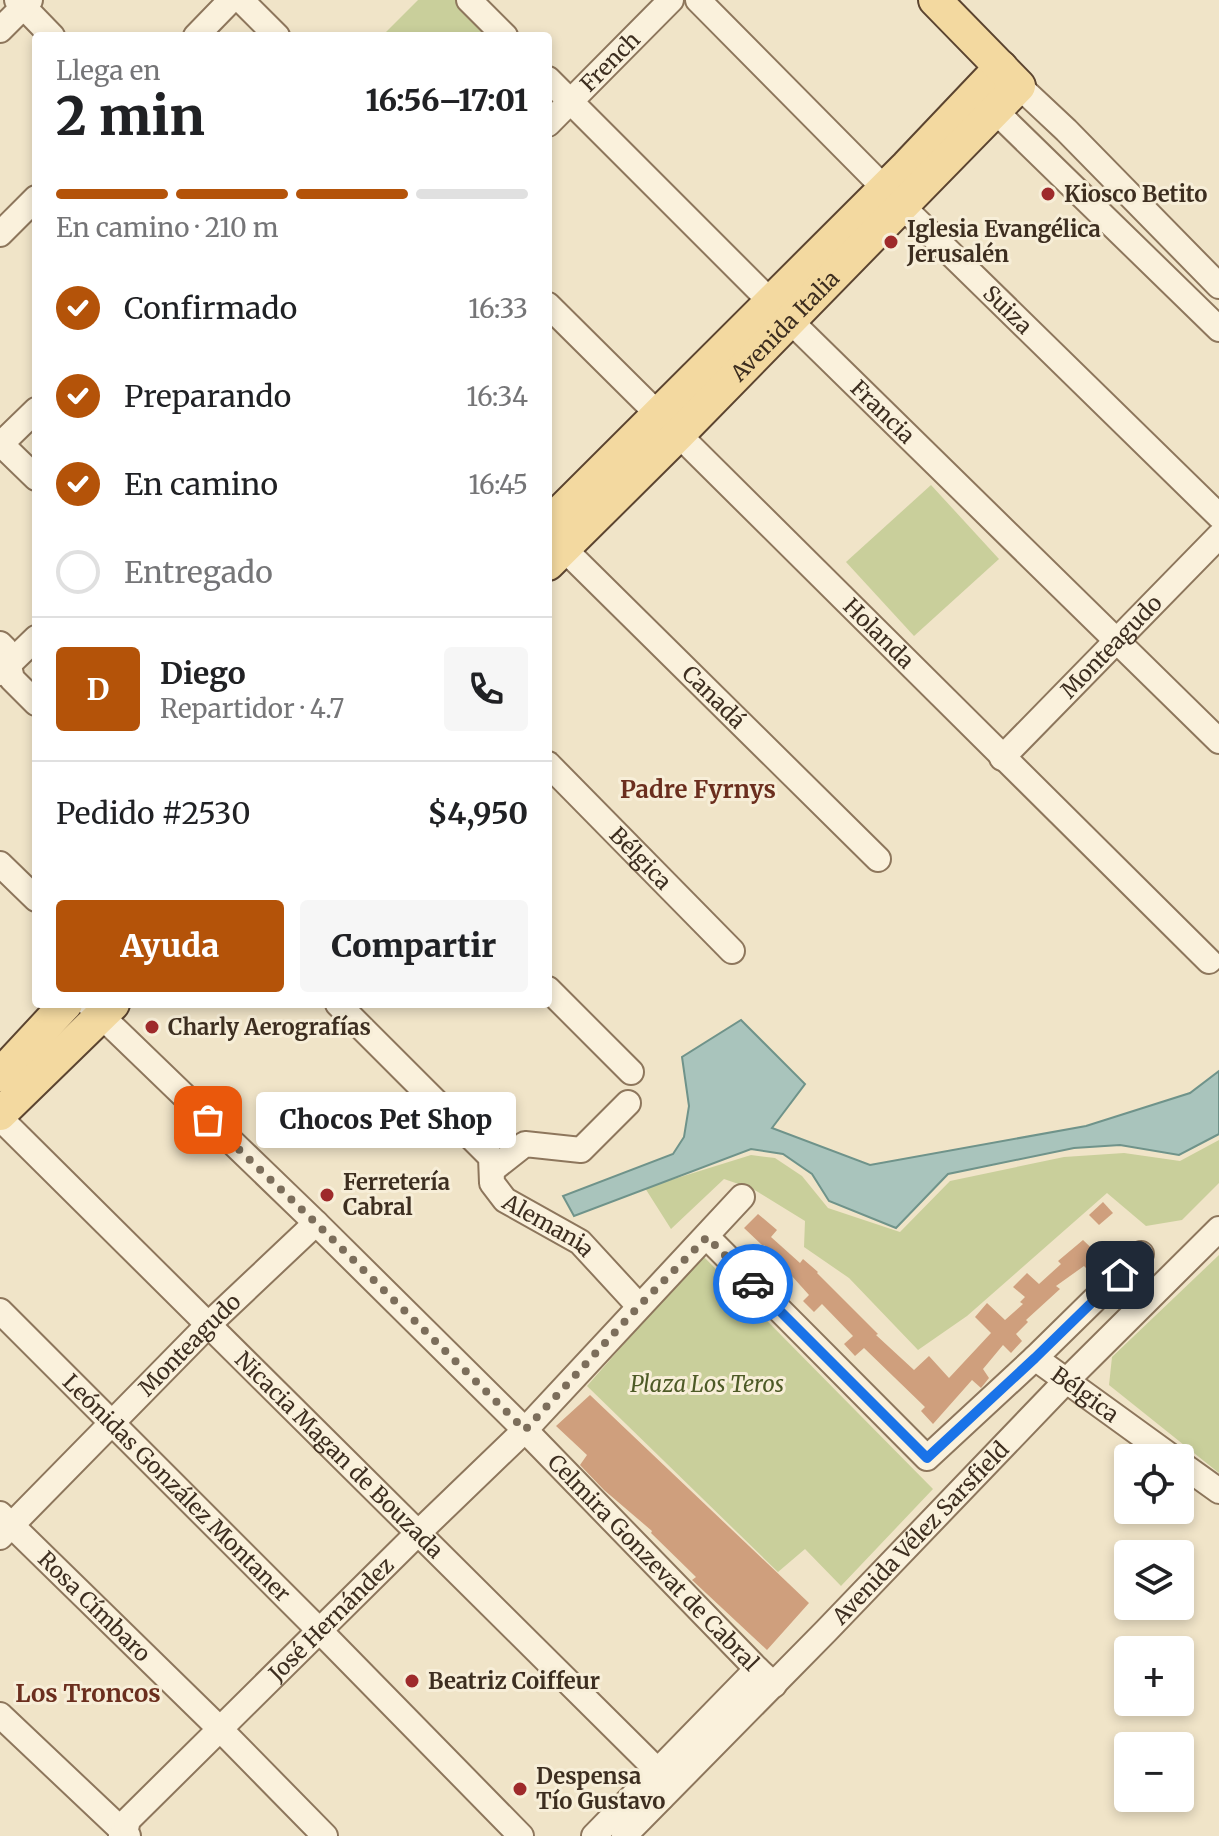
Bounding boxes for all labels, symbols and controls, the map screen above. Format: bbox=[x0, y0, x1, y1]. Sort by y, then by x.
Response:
street label: French bbox=[574, 25, 646, 98]
text: Llega en bbox=[56, 54, 160, 87]
text: 16:56–17:01 bbox=[366, 81, 528, 119]
text: 2 min bbox=[56, 84, 205, 149]
place label: Kiosco Betito bbox=[1064, 180, 1207, 208]
marker: Kiosco Betito bbox=[1039, 185, 1057, 203]
text: En camino · 210 m bbox=[56, 211, 279, 244]
place label: Iglesia Evangélica Jerusalén bbox=[906, 215, 1101, 268]
marker: Iglesia Evangélica Jerusalén bbox=[882, 233, 900, 251]
street label: Avenida Italia bbox=[724, 264, 845, 388]
street label: Suiza bbox=[977, 279, 1039, 340]
icon: check bbox=[56, 286, 100, 330]
text: Confirmado bbox=[124, 289, 297, 327]
text: 16:33 bbox=[468, 292, 528, 325]
icon: check bbox=[56, 374, 100, 418]
street label: Francia bbox=[845, 374, 921, 449]
text: Preparando bbox=[124, 377, 291, 415]
text: 16:34 bbox=[466, 380, 528, 413]
icon: check bbox=[56, 462, 100, 506]
text: En camino bbox=[124, 465, 278, 503]
text: 16:45 bbox=[468, 468, 528, 501]
text: Entregado bbox=[124, 553, 273, 591]
street label: Monteagudo bbox=[1054, 589, 1168, 704]
street label: Holanda bbox=[838, 592, 920, 674]
button: phone bbox=[444, 647, 528, 731]
text: Diego bbox=[160, 654, 246, 692]
street label: Canadá bbox=[676, 659, 752, 734]
text: D bbox=[87, 670, 109, 708]
text: Repartidor · 4.7 bbox=[160, 692, 344, 725]
district label: Padre Fyrnys bbox=[620, 774, 776, 805]
text: Pedido #2530 bbox=[56, 794, 251, 832]
text: $4,950 bbox=[428, 794, 528, 832]
street label: Bélgica bbox=[604, 821, 678, 895]
button: Ayuda bbox=[56, 900, 284, 992]
button: Compartir bbox=[300, 900, 528, 992]
place label: Charly Aerografías bbox=[168, 1013, 371, 1041]
marker: Charly Aerografías bbox=[143, 1018, 161, 1036]
pin bbox=[174, 1086, 242, 1154]
callout: Chocos Pet Shop bbox=[256, 1092, 516, 1148]
icon: bag bbox=[186, 1098, 230, 1142]
text: Chocos Pet Shop bbox=[280, 1103, 492, 1136]
place label: Ferretería Cabral bbox=[343, 1168, 450, 1221]
marker: Ferretería Cabral bbox=[318, 1186, 336, 1204]
street label: Alemania bbox=[497, 1187, 601, 1263]
pin bbox=[1086, 1241, 1154, 1309]
courier bbox=[713, 1244, 793, 1324]
icon: home bbox=[1098, 1253, 1142, 1297]
icon: car bbox=[731, 1262, 775, 1306]
street label: Monteagudo bbox=[132, 1287, 247, 1402]
street label: Nicacia Magan de Bouzada bbox=[229, 1345, 449, 1564]
street label: Bélgica bbox=[1046, 1361, 1125, 1428]
street label: Leónidas González Montaner bbox=[57, 1368, 297, 1608]
park label: Plaza Los Teros bbox=[630, 1370, 784, 1398]
street label: Avenida Vélez Sarsfield bbox=[825, 1435, 1015, 1631]
map controls bbox=[1114, 1444, 1194, 1812]
button: locate bbox=[1114, 1444, 1194, 1524]
street label: Celmira Gonzevat de Cabral bbox=[542, 1448, 765, 1677]
button: layers bbox=[1114, 1540, 1194, 1620]
street label: Rosa Címbaro bbox=[32, 1545, 157, 1668]
street label: José Hernández bbox=[262, 1551, 399, 1688]
button: + bbox=[1114, 1636, 1194, 1716]
place label: Beatriz Coiffeur bbox=[428, 1667, 600, 1695]
marker: Beatriz Coiffeur bbox=[403, 1672, 421, 1690]
district label: Los Troncos bbox=[15, 1678, 161, 1709]
button: − bbox=[1114, 1732, 1194, 1812]
place label: Despensa Tío Gustavo bbox=[536, 1762, 665, 1815]
marker: Despensa Tío Gustavo bbox=[511, 1780, 529, 1798]

